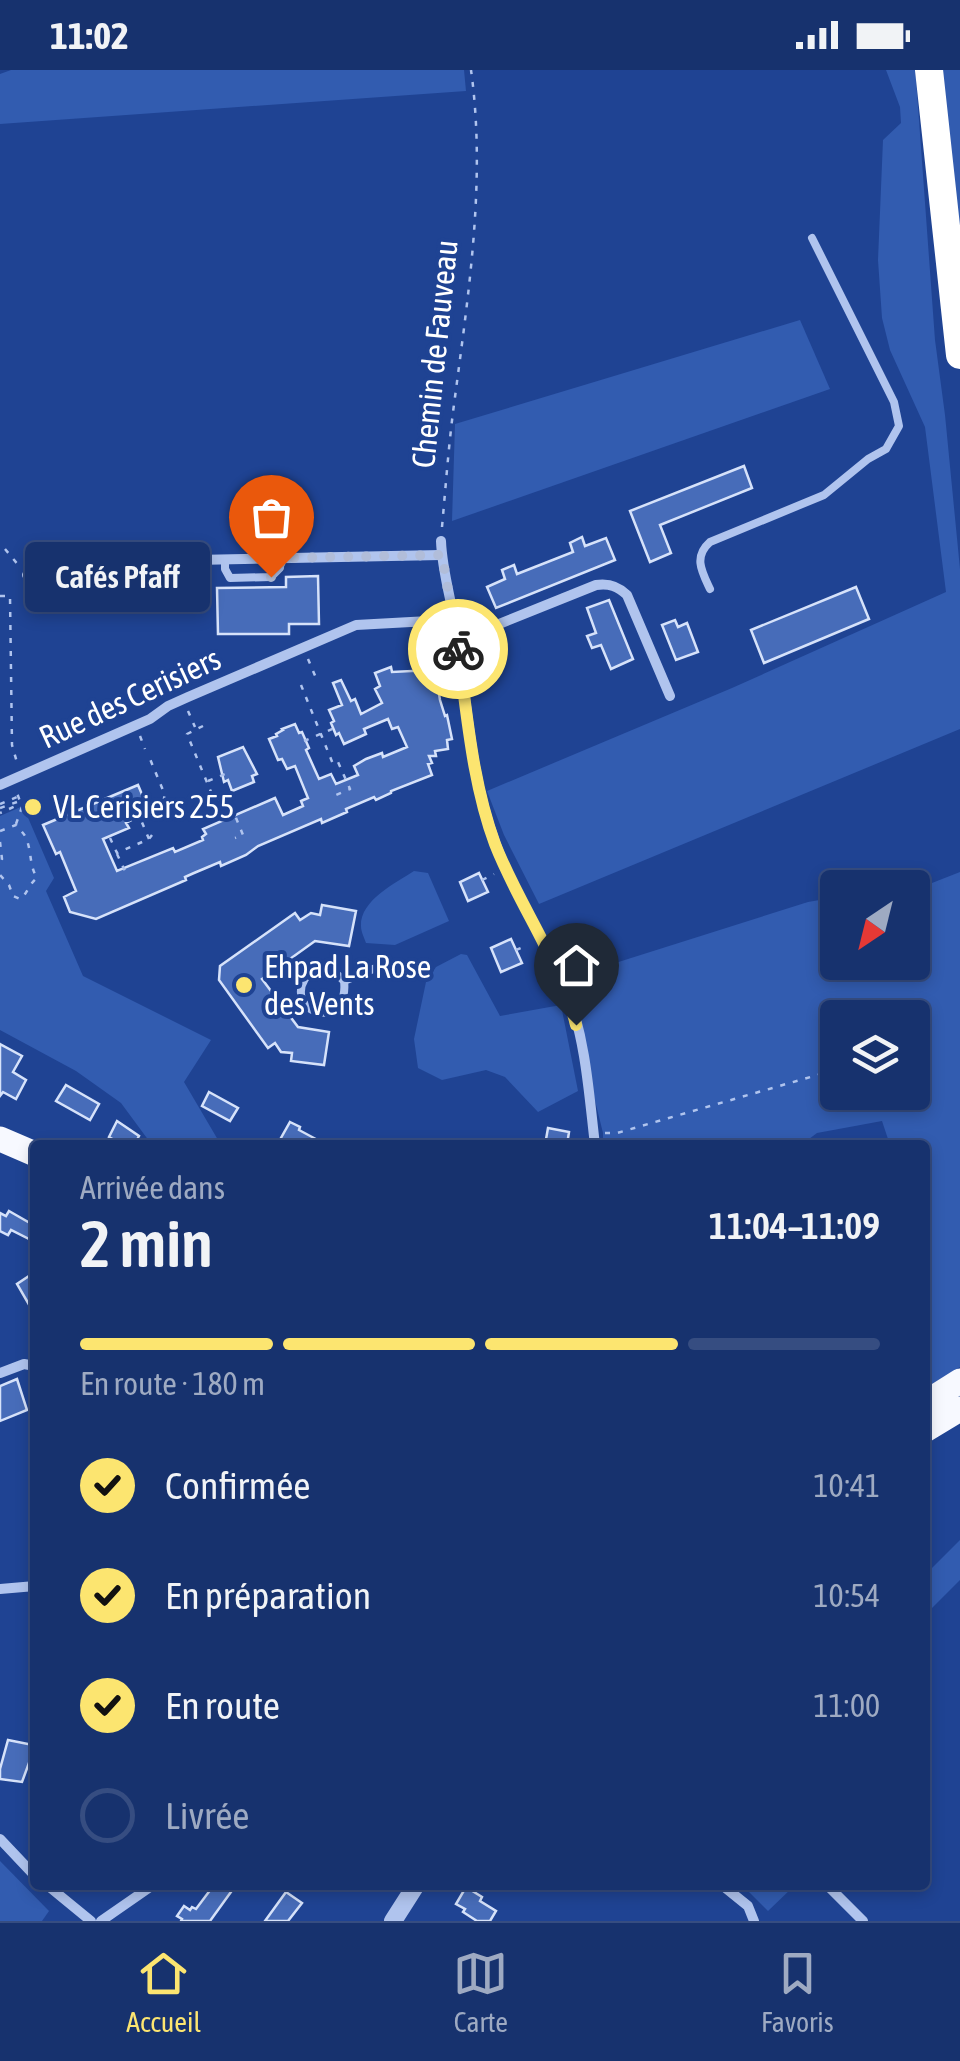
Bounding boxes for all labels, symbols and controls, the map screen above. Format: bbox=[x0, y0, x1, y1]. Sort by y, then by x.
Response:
text: 11:02 bbox=[50, 14, 129, 57]
street label: Chemin de Fauveau bbox=[404, 238, 465, 470]
pin bbox=[229, 475, 314, 578]
icon: bag bbox=[244, 490, 299, 545]
callout: Cafés Pfaff bbox=[26, 542, 211, 612]
text: Cafés Pfaff bbox=[55, 558, 180, 595]
courier bbox=[408, 599, 508, 699]
icon: bike bbox=[431, 622, 486, 677]
street label: Rue des Cerisiers bbox=[33, 639, 226, 756]
place label: VL Cerisiers 255 bbox=[53, 788, 235, 825]
marker: VL Cerisiers 255 bbox=[22, 796, 44, 818]
north arrow bbox=[820, 870, 930, 980]
map controls bbox=[820, 870, 930, 1110]
pin bbox=[534, 923, 619, 1026]
icon: home bbox=[549, 938, 604, 993]
place label: Ehpad La Rose des Vents bbox=[264, 948, 431, 1022]
marker: Ehpad La Rose des Vents bbox=[233, 974, 255, 996]
button: layers bbox=[820, 1000, 930, 1110]
text: Arrivée dans bbox=[80, 1169, 225, 1206]
text: 11:04–11:09 bbox=[709, 1204, 880, 1247]
text: 2 min bbox=[80, 1206, 213, 1281]
text: En route · 180 m bbox=[80, 1365, 265, 1402]
icon: check bbox=[80, 1458, 135, 1513]
text: Confirmée bbox=[165, 1464, 311, 1507]
text: 10:41 bbox=[814, 1467, 880, 1504]
icon: check bbox=[80, 1568, 135, 1623]
text: En préparation bbox=[165, 1574, 371, 1617]
text: 10:54 bbox=[814, 1577, 880, 1614]
icon: check bbox=[80, 1678, 135, 1733]
text: En route bbox=[165, 1684, 280, 1727]
text: 11:00 bbox=[814, 1687, 880, 1724]
text: Livrée bbox=[165, 1794, 250, 1837]
tab: Accueil bbox=[126, 1946, 201, 2038]
tab: Carte bbox=[453, 1946, 508, 2038]
tab: Favoris bbox=[761, 1946, 834, 2038]

